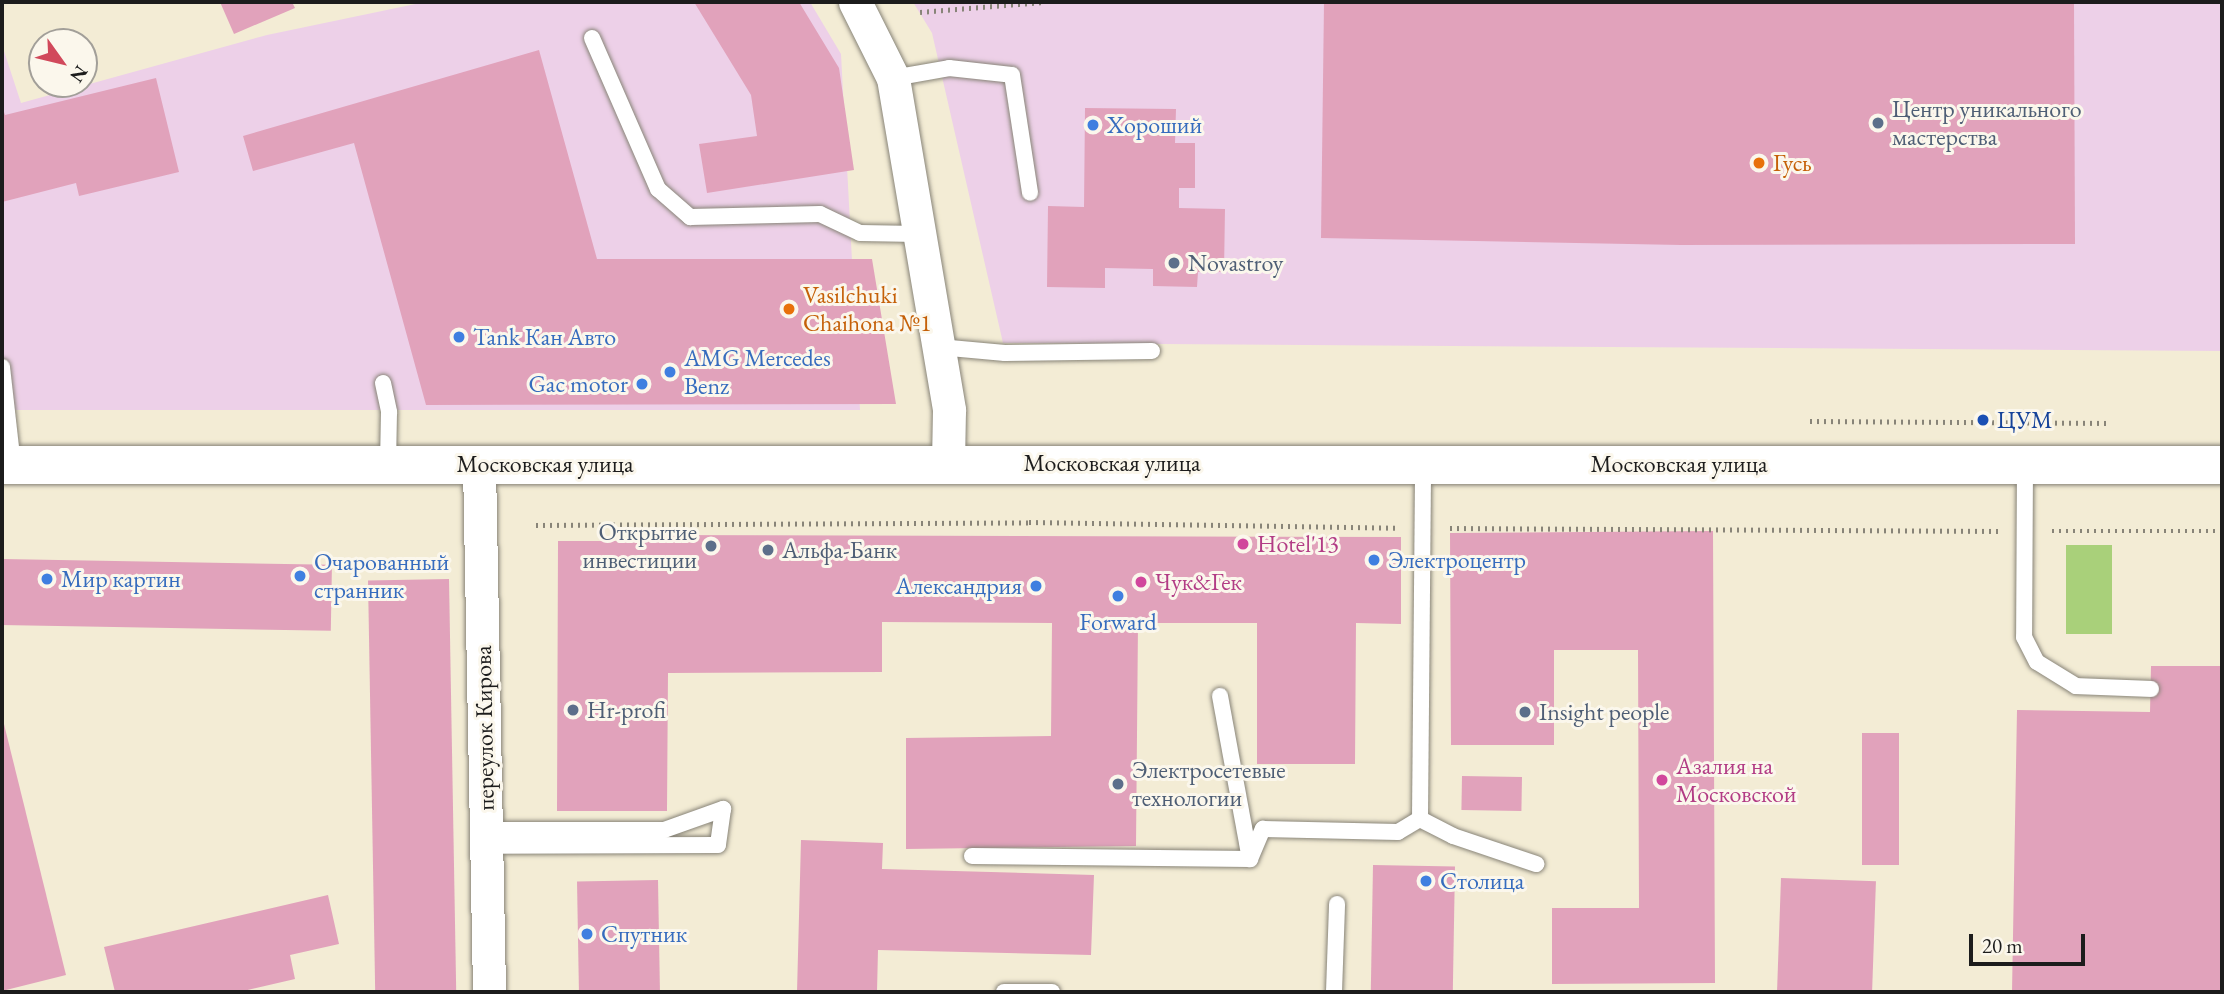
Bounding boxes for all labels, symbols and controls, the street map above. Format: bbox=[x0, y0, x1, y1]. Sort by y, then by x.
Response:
north arrow bbox=[28, 28, 98, 98]
text: N bbox=[65, 61, 94, 87]
place label: Центр уникального мастерства bbox=[1892, 95, 2082, 151]
place label: Хороший bbox=[1107, 111, 1202, 139]
marker: Центр уникального мастерства bbox=[1870, 115, 1886, 131]
marker: Хороший bbox=[1085, 117, 1101, 133]
place label: Гусь bbox=[1773, 149, 1812, 177]
marker: Гусь bbox=[1751, 155, 1767, 171]
place label: Novastroy bbox=[1188, 249, 1283, 277]
marker: Novastroy bbox=[1166, 255, 1182, 271]
place label: Vasilchuki Chaihona №1 bbox=[803, 281, 931, 337]
marker: Vasilchuki Chaihona №1 bbox=[781, 301, 797, 317]
place label: Tank Кан Авто bbox=[473, 323, 616, 351]
marker: Tank Кан Авто bbox=[451, 329, 467, 345]
place label: AMG Mercedes Benz bbox=[684, 344, 831, 400]
marker: AMG Mercedes Benz bbox=[662, 364, 678, 380]
place label: Gac motor bbox=[528, 370, 628, 398]
marker: Gac motor bbox=[634, 376, 650, 392]
place label: ЦУМ bbox=[1997, 406, 2053, 434]
marker: ЦУМ bbox=[1975, 412, 1991, 428]
street label: Московская улица bbox=[1023, 449, 1201, 477]
street label: Московская улица bbox=[456, 450, 634, 478]
street label: Московская улица bbox=[1590, 450, 1768, 478]
place label: Открытие инвестиции bbox=[583, 518, 697, 574]
place label: Hotel'13 bbox=[1257, 530, 1339, 558]
place label: Альфа-Банк bbox=[782, 536, 897, 564]
marker: Hotel'13 bbox=[1235, 536, 1251, 552]
marker: Открытие инвестиции bbox=[703, 538, 719, 554]
marker: Альфа-Банк bbox=[760, 542, 776, 558]
place label: Электроцентр bbox=[1388, 546, 1526, 574]
place label: Очарованный странник bbox=[314, 548, 449, 604]
marker: Электроцентр bbox=[1366, 552, 1382, 568]
place label: Мир картин bbox=[61, 565, 181, 593]
marker: Очарованный странник bbox=[292, 568, 308, 584]
place label: Чук&Гек bbox=[1155, 568, 1242, 596]
marker: Мир картин bbox=[39, 571, 55, 587]
place label: Александрия bbox=[895, 572, 1022, 600]
marker: Чук&Гек bbox=[1133, 574, 1149, 590]
marker: Александрия bbox=[1028, 578, 1044, 594]
marker: Forward bbox=[1110, 588, 1126, 604]
place label: Forward bbox=[1079, 608, 1157, 636]
street label: переулок Кирова bbox=[468, 645, 500, 811]
place label: Hr-profi bbox=[587, 696, 666, 724]
place label: Insight people bbox=[1539, 698, 1669, 726]
marker: Hr-profi bbox=[565, 702, 581, 718]
marker: Insight people bbox=[1517, 704, 1533, 720]
place label: Азалия на Московской bbox=[1676, 752, 1796, 808]
place label: Электросетевые технологии bbox=[1132, 756, 1286, 812]
marker: Азалия на Московской bbox=[1654, 772, 1670, 788]
marker: Электросетевые технологии bbox=[1110, 776, 1126, 792]
place label: Столица bbox=[1440, 867, 1524, 895]
marker: Столица bbox=[1418, 873, 1434, 889]
place label: Спутник bbox=[601, 920, 687, 948]
scale bar bbox=[1972, 920, 2088, 964]
marker: Спутник bbox=[579, 926, 595, 942]
text: 20 m bbox=[1982, 932, 2023, 959]

